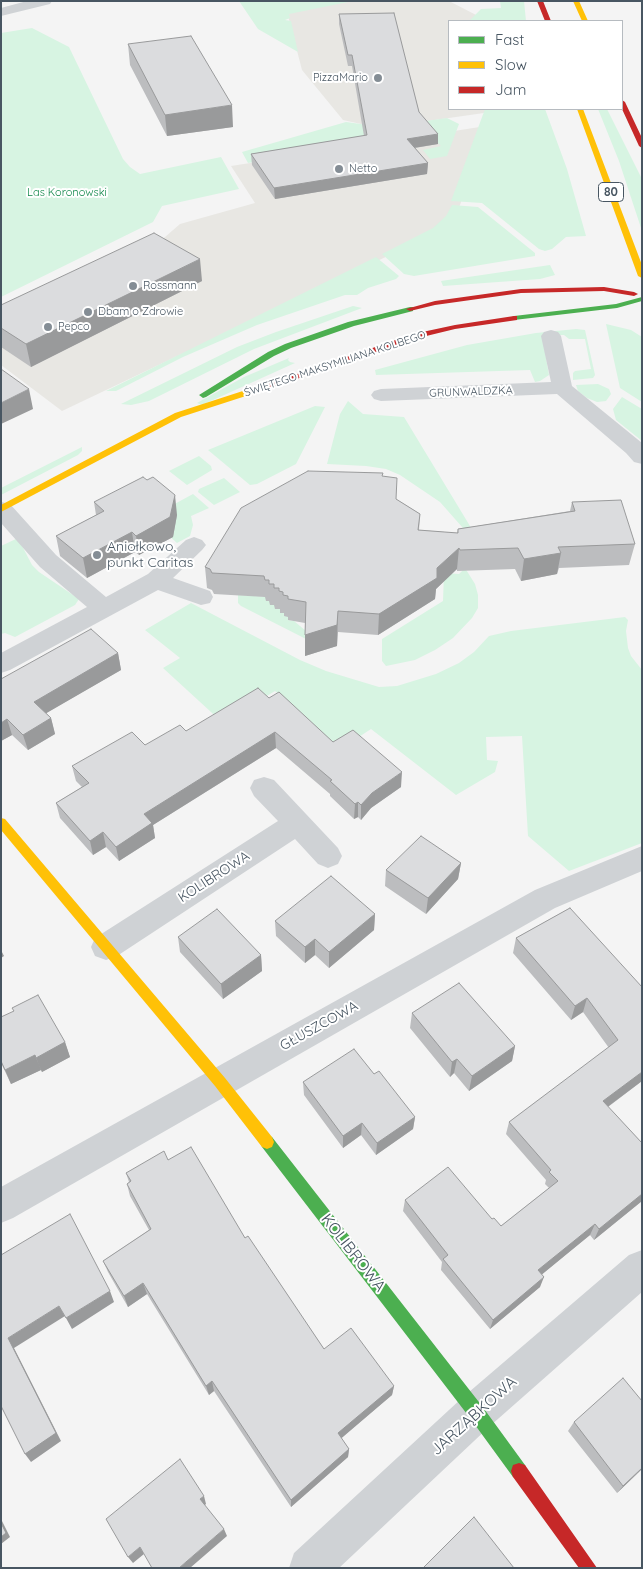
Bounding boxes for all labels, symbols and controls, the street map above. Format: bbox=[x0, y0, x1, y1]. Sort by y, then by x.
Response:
legend bbox=[448, 20, 623, 110]
text: Fast bbox=[495, 30, 524, 49]
text: Slow bbox=[495, 55, 527, 74]
place label: PizzaMario bbox=[313, 71, 368, 85]
marker: PizzaMario bbox=[372, 72, 384, 84]
text: Jam bbox=[495, 80, 526, 99]
place label: Netto bbox=[349, 162, 377, 176]
marker: Netto bbox=[333, 163, 345, 175]
road number: 80 bbox=[598, 182, 624, 202]
park label: Las Koronowski bbox=[27, 186, 107, 200]
place label: Rossmann bbox=[143, 279, 197, 293]
marker: Rossmann bbox=[127, 280, 139, 292]
place label: Dbam o Zdrowie bbox=[98, 305, 183, 319]
marker: Dbam o Zdrowie bbox=[82, 306, 94, 318]
place label: Pepco bbox=[58, 320, 90, 334]
marker: Pepco bbox=[42, 321, 54, 333]
street label: ŚWIĘTEGO MAKSYMILIANA KOLBEGO bbox=[243, 328, 427, 400]
street label: GRUNWALDZKA bbox=[429, 384, 513, 400]
place label: Aniołkowo, punkt Caritas bbox=[107, 539, 193, 572]
marker: Aniołkowo, punkt Caritas bbox=[91, 549, 103, 561]
street label: KOLIBROWA bbox=[175, 848, 253, 906]
street label: GŁUSZCOWA bbox=[277, 998, 361, 1054]
street label: KOLIBROWA bbox=[317, 1210, 389, 1296]
street label: JARZĄBKOWA bbox=[427, 1372, 521, 1460]

